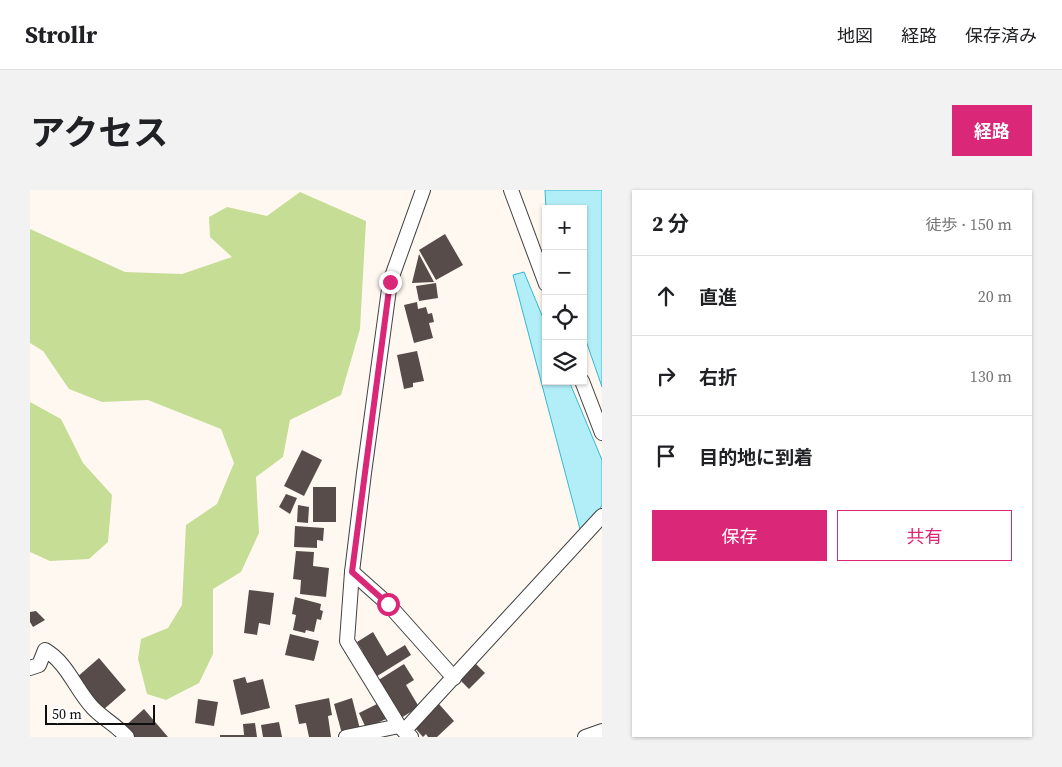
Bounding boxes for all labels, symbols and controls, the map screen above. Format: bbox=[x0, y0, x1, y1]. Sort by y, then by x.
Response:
text: Strollr bbox=[25, 18, 97, 51]
text: 地図 bbox=[837, 23, 873, 48]
text: 経路 bbox=[901, 23, 937, 48]
text: 保存済み bbox=[965, 23, 1037, 48]
button: 経路 bbox=[952, 105, 1032, 156]
text: アクセス bbox=[30, 109, 168, 157]
map controls bbox=[542, 205, 587, 385]
button: + bbox=[542, 205, 587, 250]
text: 2 分 bbox=[652, 209, 689, 238]
text: 徒歩 · 150 m bbox=[926, 213, 1012, 235]
button: − bbox=[542, 250, 587, 295]
route end bbox=[379, 271, 402, 294]
icon: ahead bbox=[652, 282, 680, 310]
text: 直進 bbox=[699, 284, 737, 310]
text: 20 m bbox=[978, 285, 1012, 307]
button: locate bbox=[542, 295, 587, 340]
button: layers bbox=[542, 340, 587, 385]
icon: right bbox=[652, 362, 680, 390]
text: 右折 bbox=[699, 364, 737, 390]
text: 130 m bbox=[970, 365, 1012, 387]
icon: arrive bbox=[652, 442, 680, 470]
text: 目的地に到着 bbox=[699, 444, 813, 470]
button: 保存 bbox=[652, 510, 827, 561]
button: 共有 bbox=[837, 510, 1012, 561]
route start bbox=[377, 593, 400, 616]
scale bar bbox=[45, 702, 155, 725]
text: 50 m bbox=[52, 704, 82, 724]

